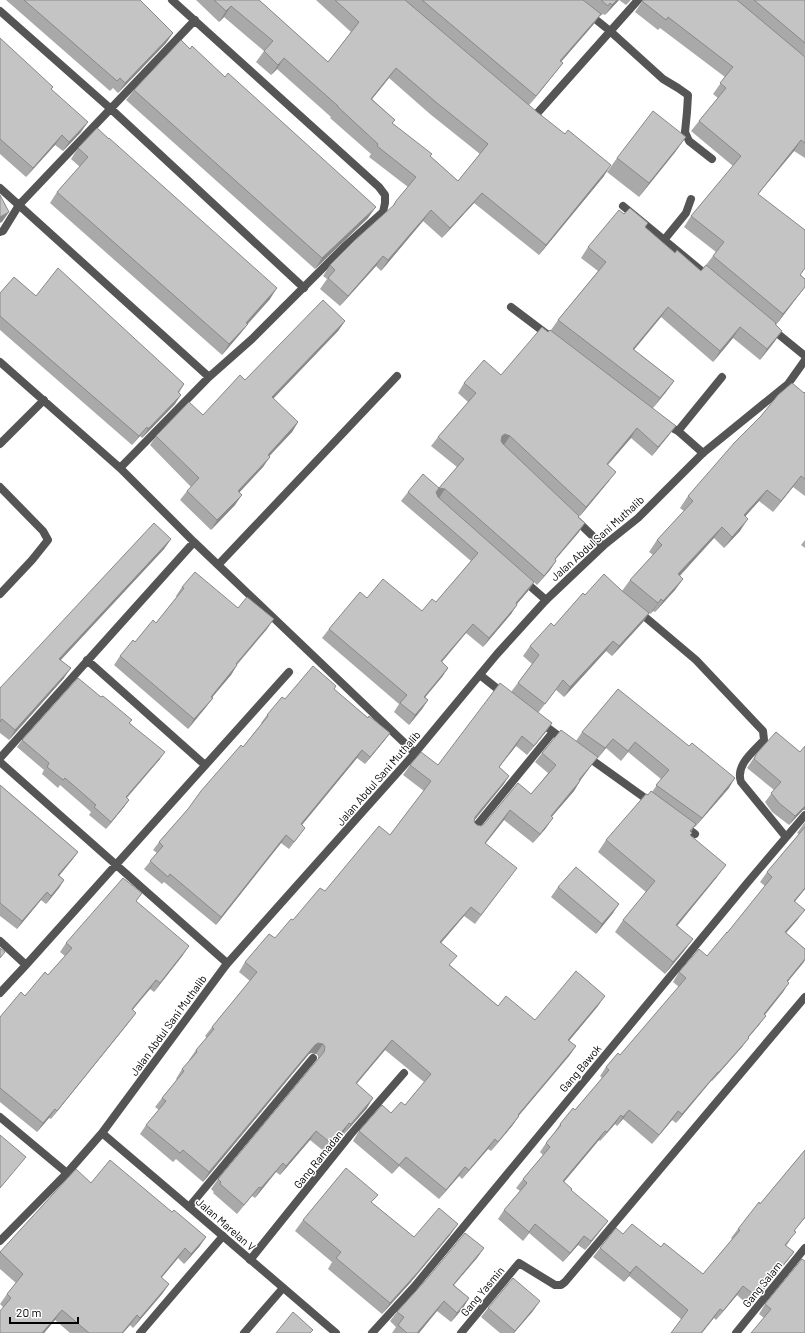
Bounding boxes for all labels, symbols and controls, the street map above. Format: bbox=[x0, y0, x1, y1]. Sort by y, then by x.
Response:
street label: Jalan Abdul Sani Muthalib bbox=[548, 493, 646, 583]
street label: Jalan Abdul Sani Muthalib bbox=[333, 728, 423, 828]
street label: Jalan Abdul Sani Muthalib bbox=[127, 972, 209, 1078]
street label: Gang Bawok bbox=[556, 1041, 604, 1094]
street label: Gang Ramadan bbox=[291, 1127, 345, 1191]
street label: Jalan Marelan V bbox=[194, 1195, 259, 1254]
street label: Gang Salam bbox=[739, 1258, 785, 1310]
street label: Gang Yasmin bbox=[457, 1263, 507, 1318]
scale bar bbox=[10, 1299, 78, 1325]
text: 20 m bbox=[16, 1305, 42, 1319]

